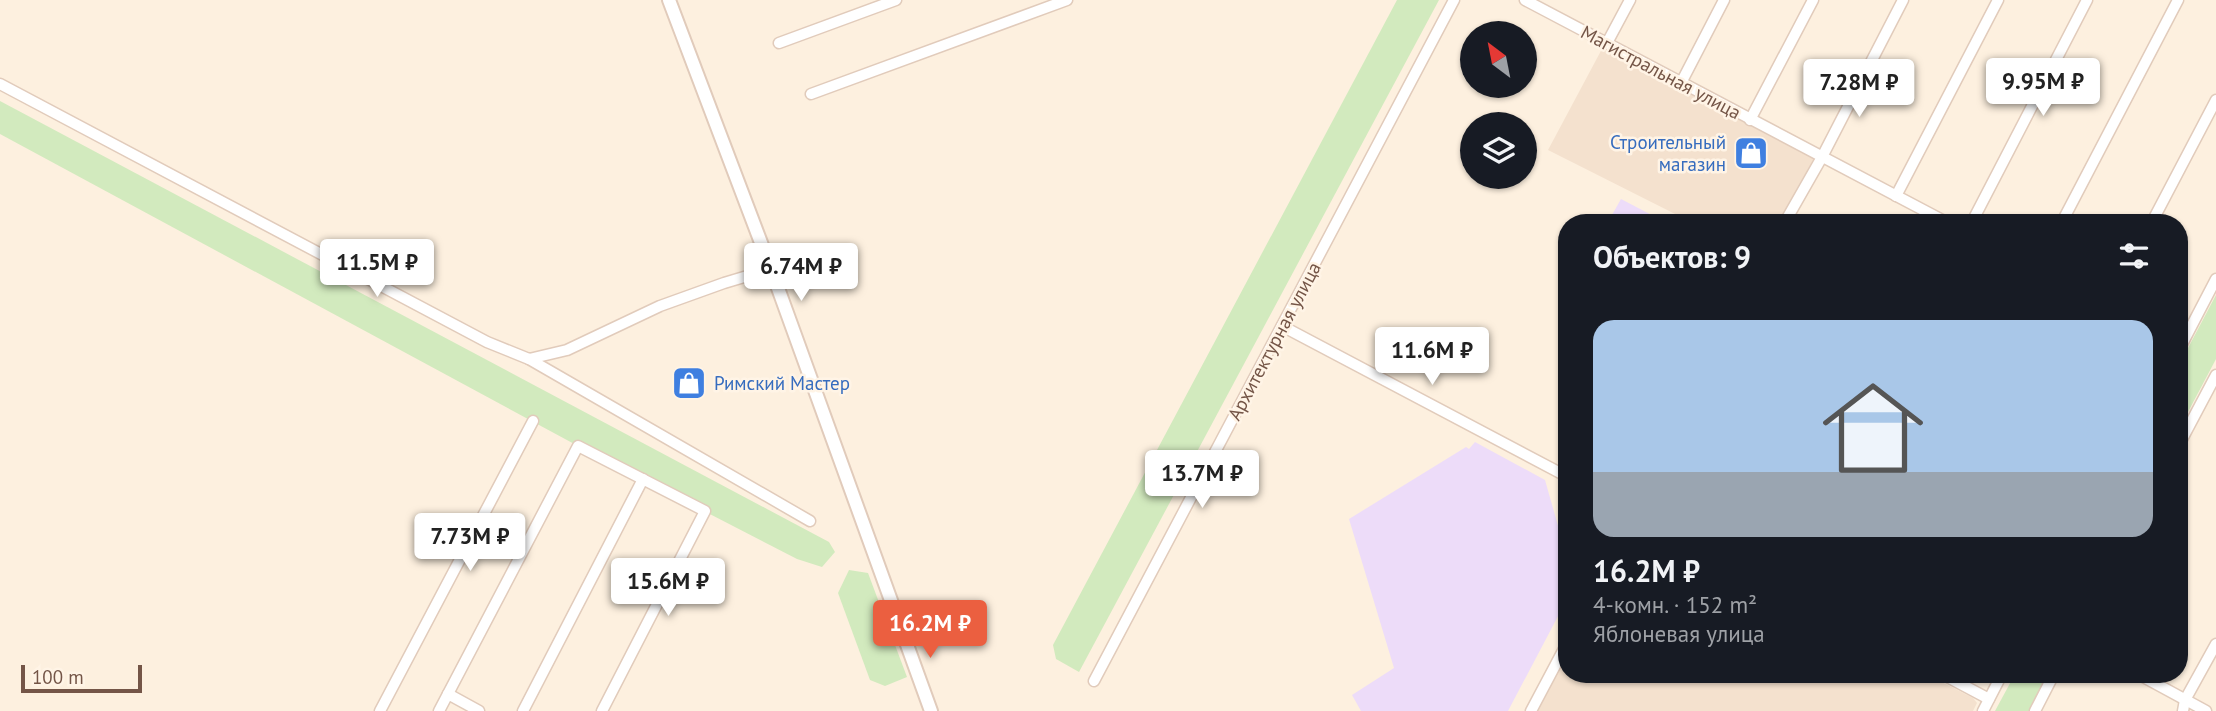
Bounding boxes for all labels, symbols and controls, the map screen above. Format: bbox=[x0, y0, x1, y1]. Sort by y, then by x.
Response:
street label: Магистральная улица bbox=[1577, 20, 1745, 124]
north arrow bbox=[1460, 21, 1536, 98]
map controls bbox=[1460, 21, 1537, 189]
pin: 9.95M ₽ bbox=[1978, 58, 2108, 118]
pin: 7.28M ₽ bbox=[1794, 60, 1924, 119]
text: 9.95M ₽ bbox=[2002, 66, 2084, 95]
text: 7.28M ₽ bbox=[1819, 67, 1899, 96]
button: layers bbox=[1460, 112, 1537, 189]
place label: Строительный магазин bbox=[1610, 130, 1726, 176]
shop icon: Строительный магазин bbox=[1732, 134, 1770, 172]
text: Объектов: 9 bbox=[1593, 237, 1751, 276]
icon: filters bbox=[2115, 237, 2153, 275]
pin: 11.5M ₽ bbox=[312, 240, 442, 299]
pin: 6.74M ₽ bbox=[736, 244, 866, 303]
text: 11.5M ₽ bbox=[336, 247, 418, 276]
text: 6.74M ₽ bbox=[760, 251, 842, 280]
street label: Архитектурная улица bbox=[1222, 258, 1326, 424]
pin: 11.6M ₽ bbox=[1367, 328, 1497, 387]
text: 11.6M ₽ bbox=[1391, 335, 1473, 364]
shop icon: Римский Мастер bbox=[670, 364, 708, 402]
icon: home bbox=[1810, 365, 1936, 491]
place label: Римский Мастер bbox=[714, 371, 850, 395]
pin: 13.7M ₽ bbox=[1137, 450, 1267, 510]
text: 13.7M ₽ bbox=[1161, 458, 1243, 487]
pin: 7.73M ₽ bbox=[405, 514, 535, 573]
text: 7.73M ₽ bbox=[430, 521, 510, 550]
text: 16.2M ₽ bbox=[1593, 551, 1700, 590]
pin: 15.6M ₽ bbox=[603, 558, 733, 618]
text: 15.6M ₽ bbox=[627, 566, 709, 595]
text: 4-комн. · 152 m² bbox=[1593, 590, 1757, 619]
pin: 16.2M ₽ bbox=[865, 600, 995, 660]
text: 16.2M ₽ bbox=[889, 608, 971, 637]
text: Яблоневая улица bbox=[1593, 619, 1765, 648]
scale bar bbox=[21, 662, 142, 694]
text: 100 m bbox=[32, 665, 84, 689]

